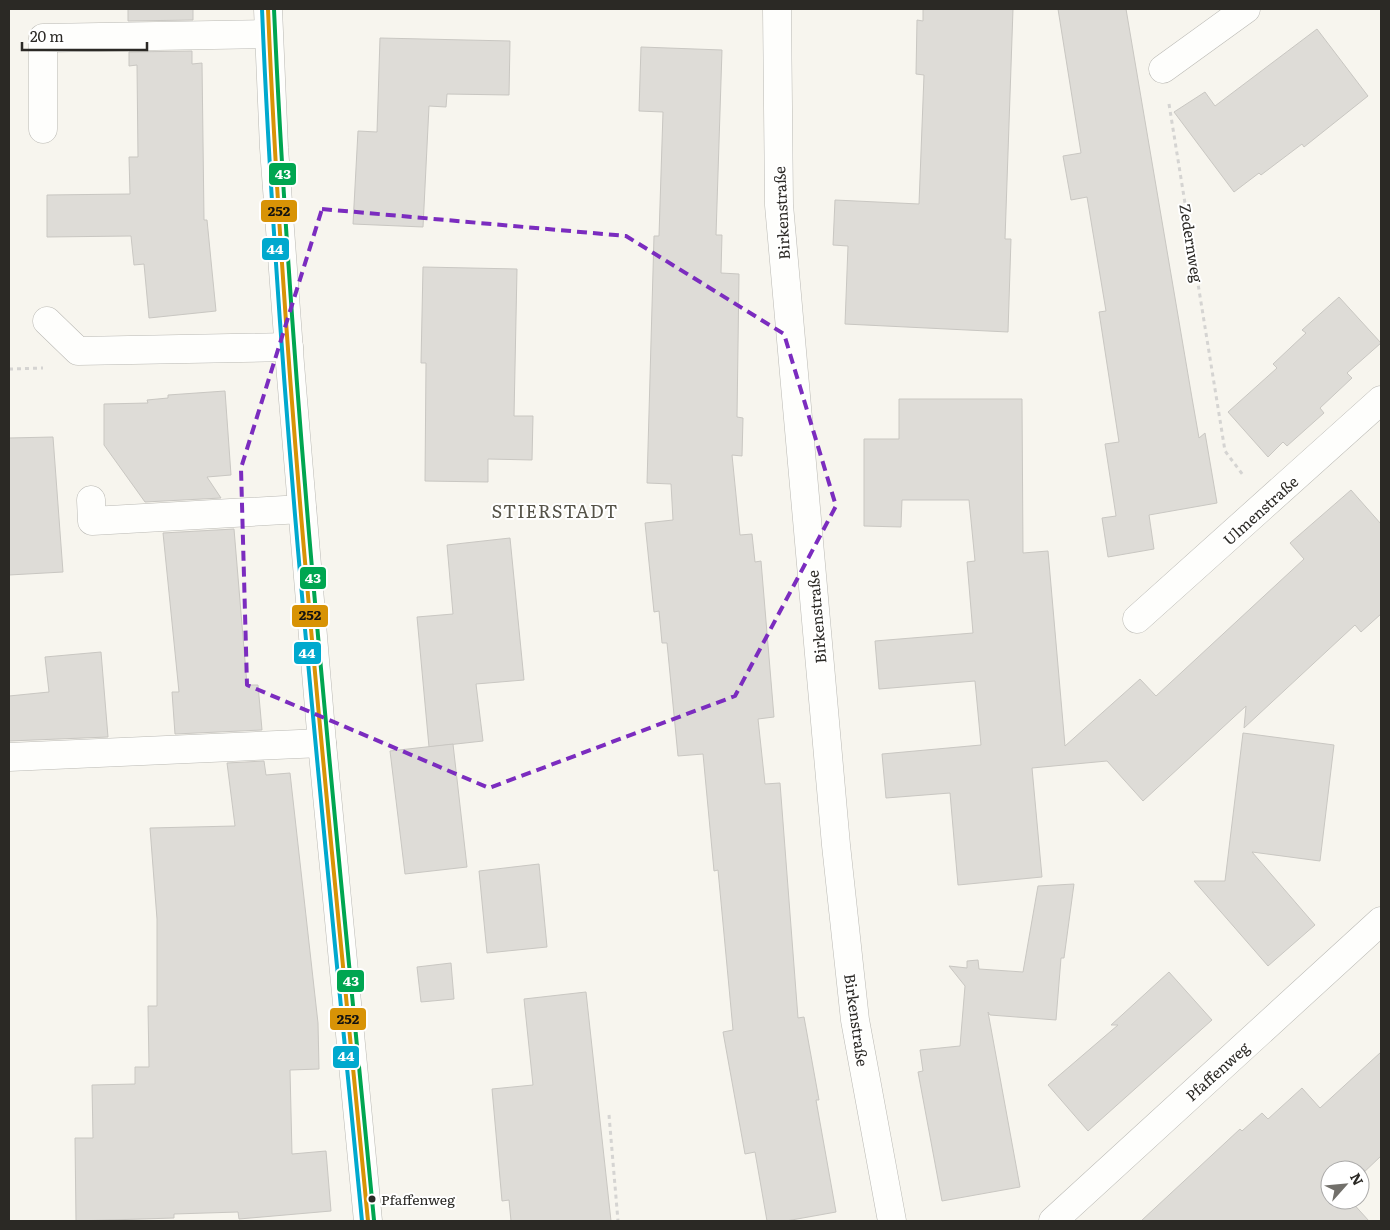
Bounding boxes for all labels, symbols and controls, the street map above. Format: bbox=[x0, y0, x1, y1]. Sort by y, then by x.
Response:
scale bar bbox=[22, 20, 148, 52]
text: 20 m bbox=[30, 24, 64, 47]
line badge: 43 bbox=[268, 162, 297, 186]
text: 43 bbox=[275, 163, 291, 183]
street label: Birkenstraße bbox=[767, 165, 795, 260]
line badge: 252 bbox=[260, 199, 298, 223]
text: 252 bbox=[268, 200, 291, 220]
street label: Zedernweg bbox=[1174, 202, 1210, 285]
line badge: 44 bbox=[261, 237, 290, 261]
text: 44 bbox=[267, 238, 284, 258]
street label: Ulmenstraße bbox=[1217, 470, 1303, 550]
district label: STIERSTADT bbox=[491, 497, 619, 524]
line badge: 43 bbox=[299, 566, 327, 590]
text: 43 bbox=[305, 567, 321, 587]
street label: Birkenstraße bbox=[800, 569, 832, 665]
line badge: 252 bbox=[291, 604, 329, 628]
text: 252 bbox=[299, 604, 322, 624]
line badge: 44 bbox=[293, 641, 322, 665]
text: 44 bbox=[299, 642, 316, 662]
line badge: 43 bbox=[336, 969, 365, 993]
text: 43 bbox=[343, 970, 359, 990]
street label: Birkenstraße bbox=[839, 972, 875, 1068]
line badge: 252 bbox=[329, 1007, 367, 1031]
text: 252 bbox=[337, 1008, 360, 1028]
street label: Pfaffenweg bbox=[1180, 1036, 1255, 1106]
line badge: 44 bbox=[332, 1045, 360, 1069]
text: 44 bbox=[338, 1045, 355, 1065]
north arrow bbox=[1320, 1160, 1370, 1210]
text: N bbox=[1346, 1169, 1369, 1189]
place label: Pfaffenweg bbox=[381, 1189, 455, 1209]
marker: Pfaffenweg bbox=[367, 1194, 377, 1204]

